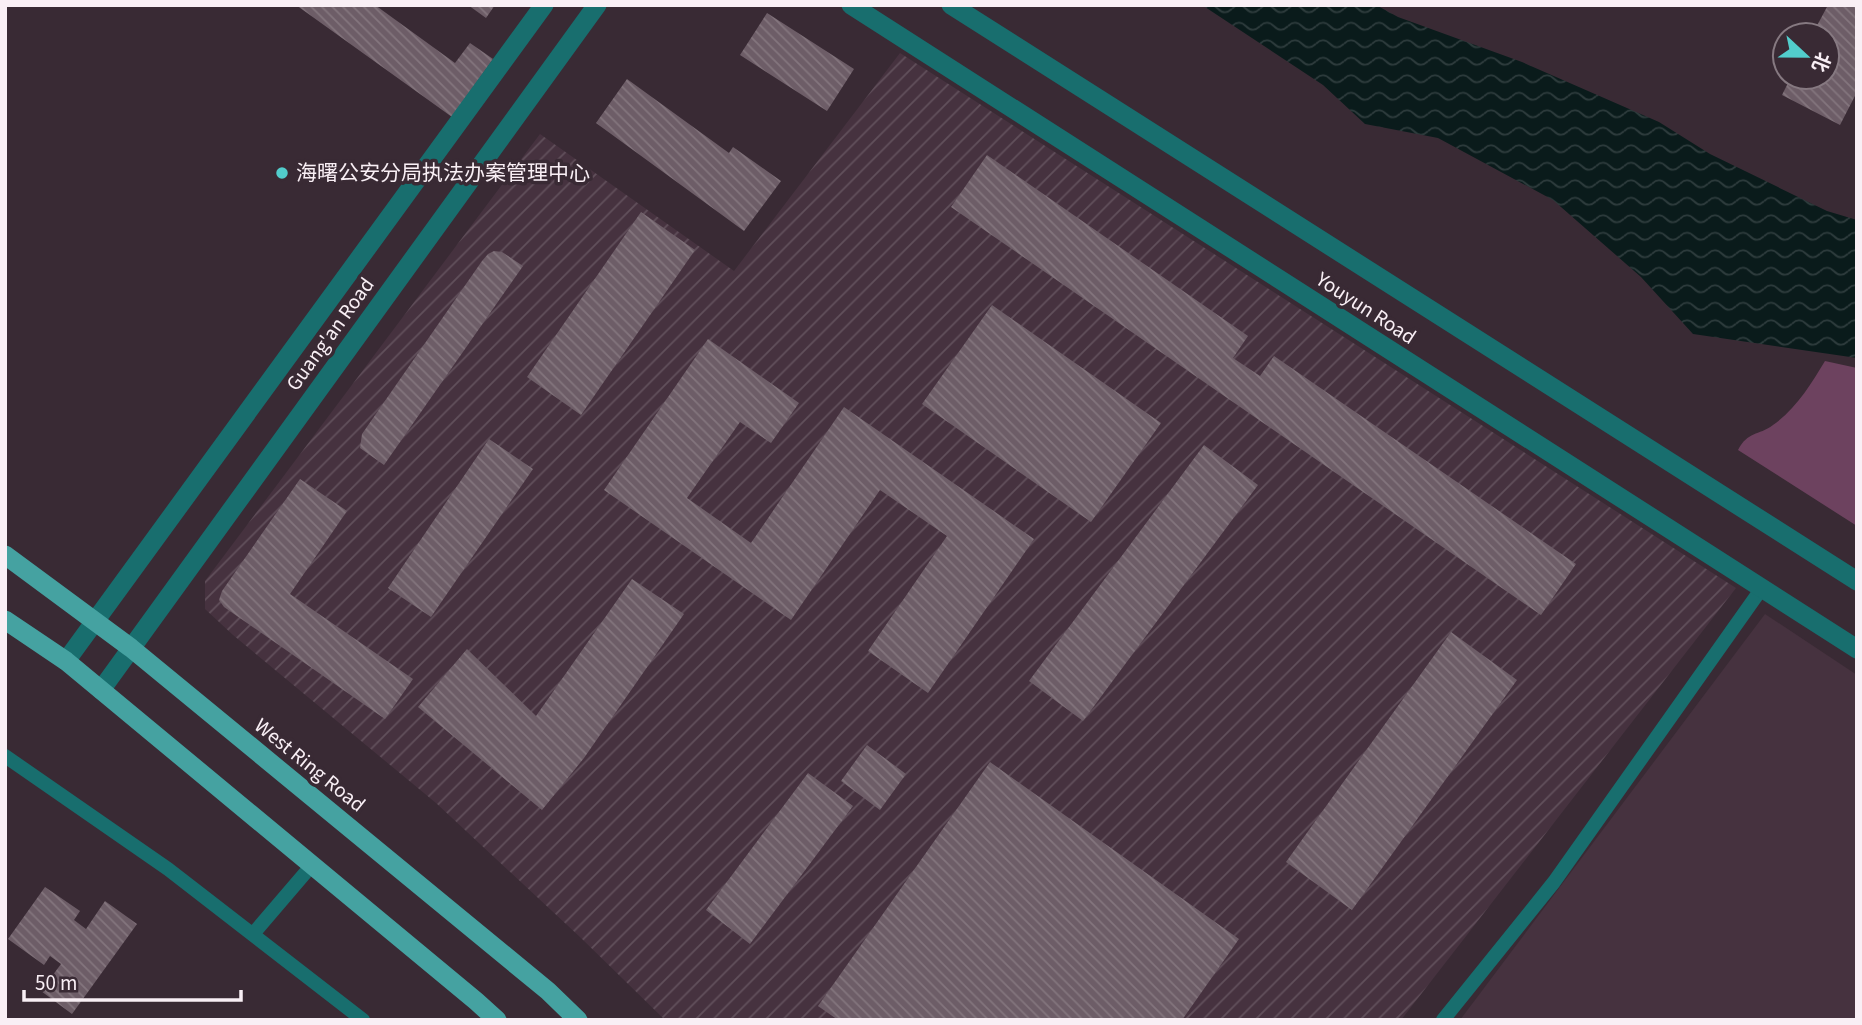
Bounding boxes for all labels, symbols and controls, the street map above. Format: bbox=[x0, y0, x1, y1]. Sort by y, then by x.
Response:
north arrow bbox=[1771, 21, 1841, 91]
text: 北 bbox=[1804, 48, 1836, 76]
place label: 海曙公安分局执法办案管理中心 bbox=[296, 158, 590, 188]
marker: 海曙公安分局执法办案管理中心 bbox=[274, 165, 290, 181]
street label: Youyun Road bbox=[1309, 264, 1422, 352]
street label: Guang'an Road bbox=[279, 271, 381, 397]
street label: West Ring Road bbox=[248, 711, 372, 819]
scale bar bbox=[24, 958, 242, 1002]
text: 50 m bbox=[35, 968, 77, 998]

